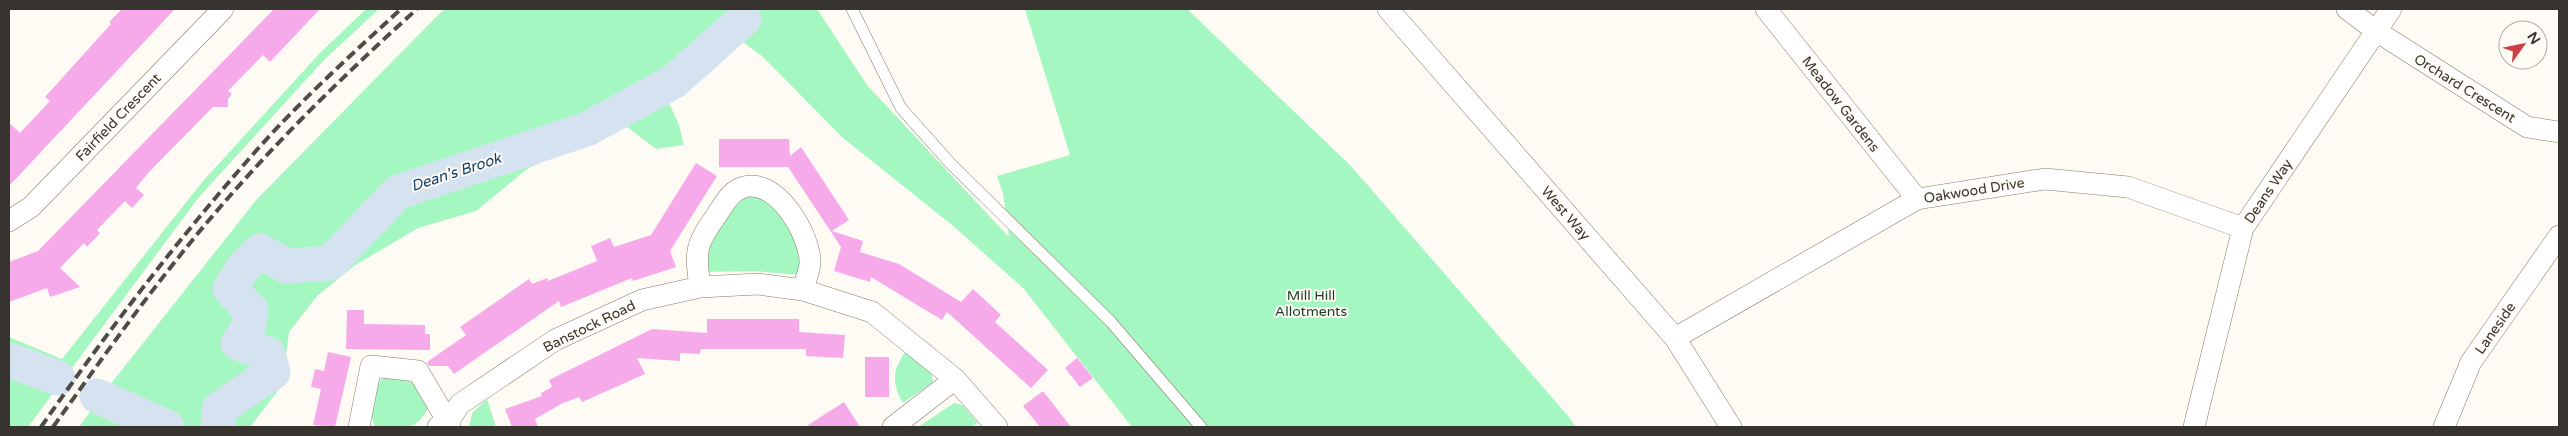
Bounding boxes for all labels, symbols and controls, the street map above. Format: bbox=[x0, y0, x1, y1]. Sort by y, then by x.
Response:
north arrow bbox=[2498, 20, 2548, 70]
text: N bbox=[2523, 29, 2544, 48]
street label: Orchard Crescent bbox=[2411, 50, 2519, 127]
street label: Meadow Gardens bbox=[1798, 53, 1883, 156]
street label: Fairfield Crescent bbox=[72, 69, 165, 165]
water label: Dean's Brook bbox=[409, 148, 505, 195]
street label: Deans Way bbox=[2241, 156, 2296, 227]
street label: Oakwood Drive bbox=[1923, 174, 2026, 207]
street label: West Way bbox=[1538, 183, 1594, 244]
park label: Mill Hill Allotments bbox=[1275, 287, 1347, 320]
street label: Banstock Road bbox=[540, 297, 638, 356]
street label: Laneside bbox=[2471, 299, 2519, 357]

